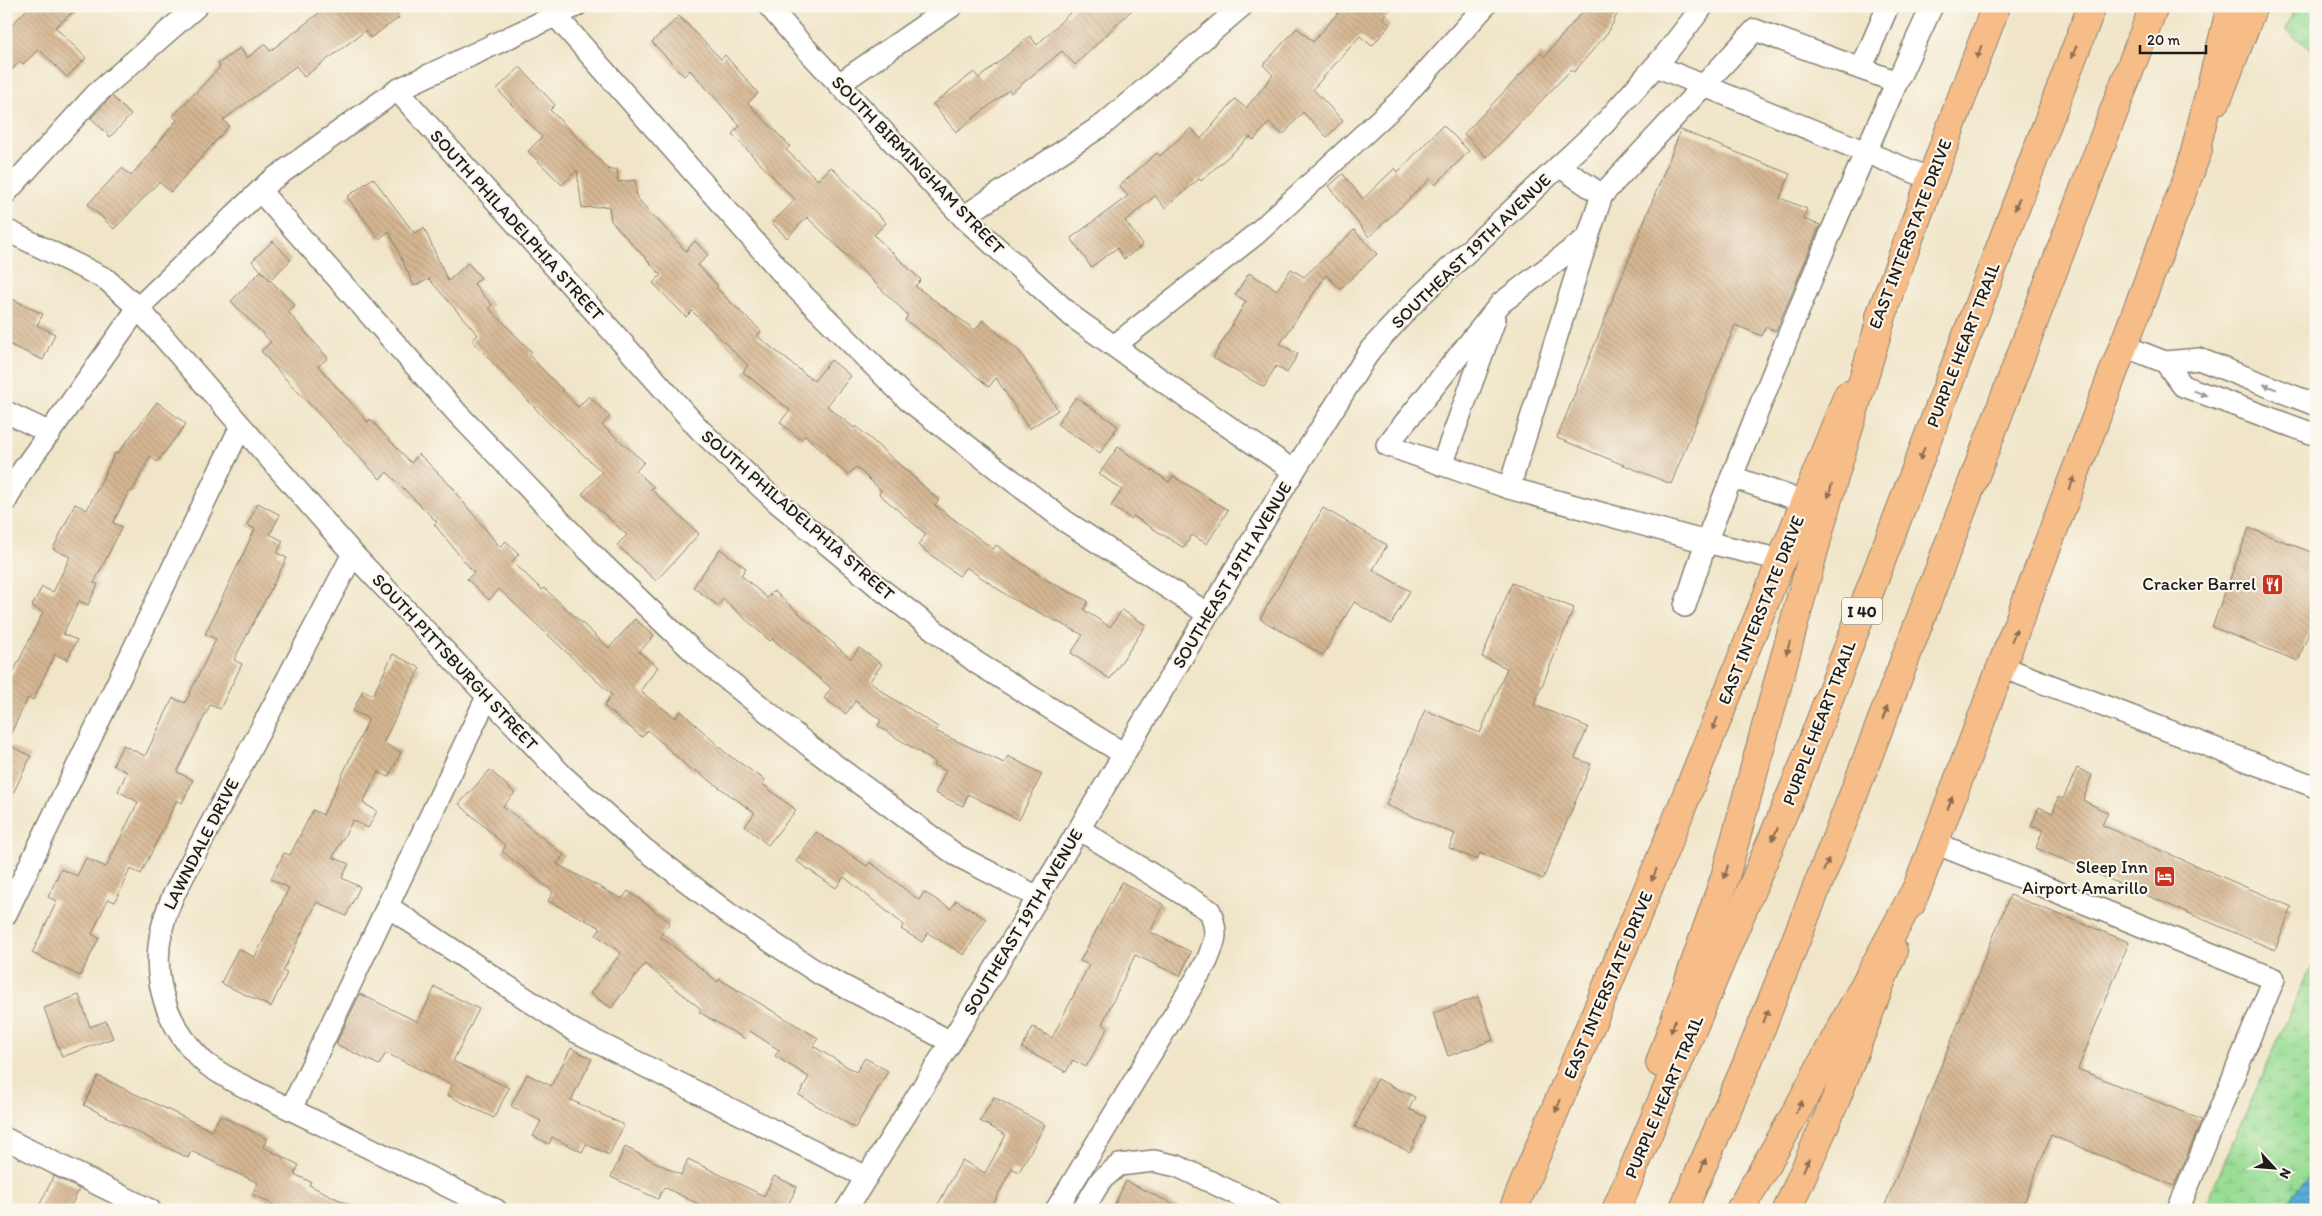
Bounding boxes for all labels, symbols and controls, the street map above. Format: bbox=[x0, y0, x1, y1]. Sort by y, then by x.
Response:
scale bar bbox=[2140, 22, 2206, 54]
text: 20 m bbox=[2147, 31, 2181, 49]
one-way arrow bbox=[1975, 45, 1983, 60]
one-way arrow bbox=[2070, 45, 2078, 60]
street label: SOUTH BIRMINGHAM STREET bbox=[827, 71, 1009, 259]
street label: SOUTH PHILADELPHIA STREET bbox=[425, 125, 609, 325]
street label: EAST INTERSTATE DRIVE bbox=[1864, 136, 1956, 332]
street label: SOUTHEAST 19TH AVENUE bbox=[1386, 169, 1556, 333]
one-way arrow bbox=[2013, 197, 2021, 212]
street label: PURPLE HEART TRAIL bbox=[1921, 259, 2005, 431]
one-way arrow bbox=[2262, 383, 2277, 391]
one-way arrow bbox=[2193, 389, 2208, 397]
street label: SOUTH PHILADELPHIA STREET bbox=[697, 425, 899, 605]
one-way arrow bbox=[1918, 447, 1926, 462]
one-way arrow bbox=[2068, 475, 2076, 490]
street label: SOUTHEAST 19TH AVENUE bbox=[1167, 478, 1297, 672]
one-way arrow bbox=[1826, 484, 1834, 499]
street label: EAST INTERSTATE DRIVE bbox=[1713, 512, 1809, 708]
street label: SOUTH PITTSBURGH STREET bbox=[367, 569, 543, 755]
restaurant icon: Cracker Barrel bbox=[2260, 572, 2284, 596]
place label: Cracker Barrel bbox=[2142, 573, 2256, 595]
road number: I 40 bbox=[1842, 598, 1882, 624]
one-way arrow bbox=[2011, 627, 2019, 642]
street label: PURPLE HEART TRAIL bbox=[1777, 637, 1861, 809]
one-way arrow bbox=[1784, 641, 1792, 656]
one-way arrow bbox=[1881, 705, 1889, 720]
one-way arrow bbox=[1710, 717, 1718, 731]
street label: LAWNDALE DRIVE bbox=[158, 774, 244, 914]
one-way arrow bbox=[1947, 795, 1954, 810]
street label: SOUTHEAST 19TH AVENUE bbox=[958, 825, 1088, 1019]
one-way arrow bbox=[1770, 827, 1778, 841]
place label: Sleep Inn Airport Amarillo bbox=[2022, 856, 2148, 899]
one-way arrow bbox=[1823, 857, 1830, 872]
one-way arrow bbox=[1722, 865, 1730, 880]
hotel icon: Sleep Inn Airport Amarillo bbox=[2152, 865, 2176, 889]
one-way arrow bbox=[1650, 868, 1658, 883]
street label: EAST INTERSTATE DRIVE bbox=[1558, 888, 1658, 1082]
one-way arrow bbox=[1763, 1008, 1770, 1023]
street label: PURPLE HEART TRAIL bbox=[1620, 1012, 1708, 1182]
one-way arrow bbox=[1669, 1018, 1676, 1033]
one-way arrow bbox=[1554, 1099, 1562, 1114]
one-way arrow bbox=[1794, 1100, 1803, 1113]
north arrow bbox=[2250, 1144, 2300, 1194]
one-way arrow bbox=[1699, 1158, 1707, 1172]
one-way arrow bbox=[1803, 1158, 1811, 1172]
text: N bbox=[2276, 1166, 2295, 1181]

